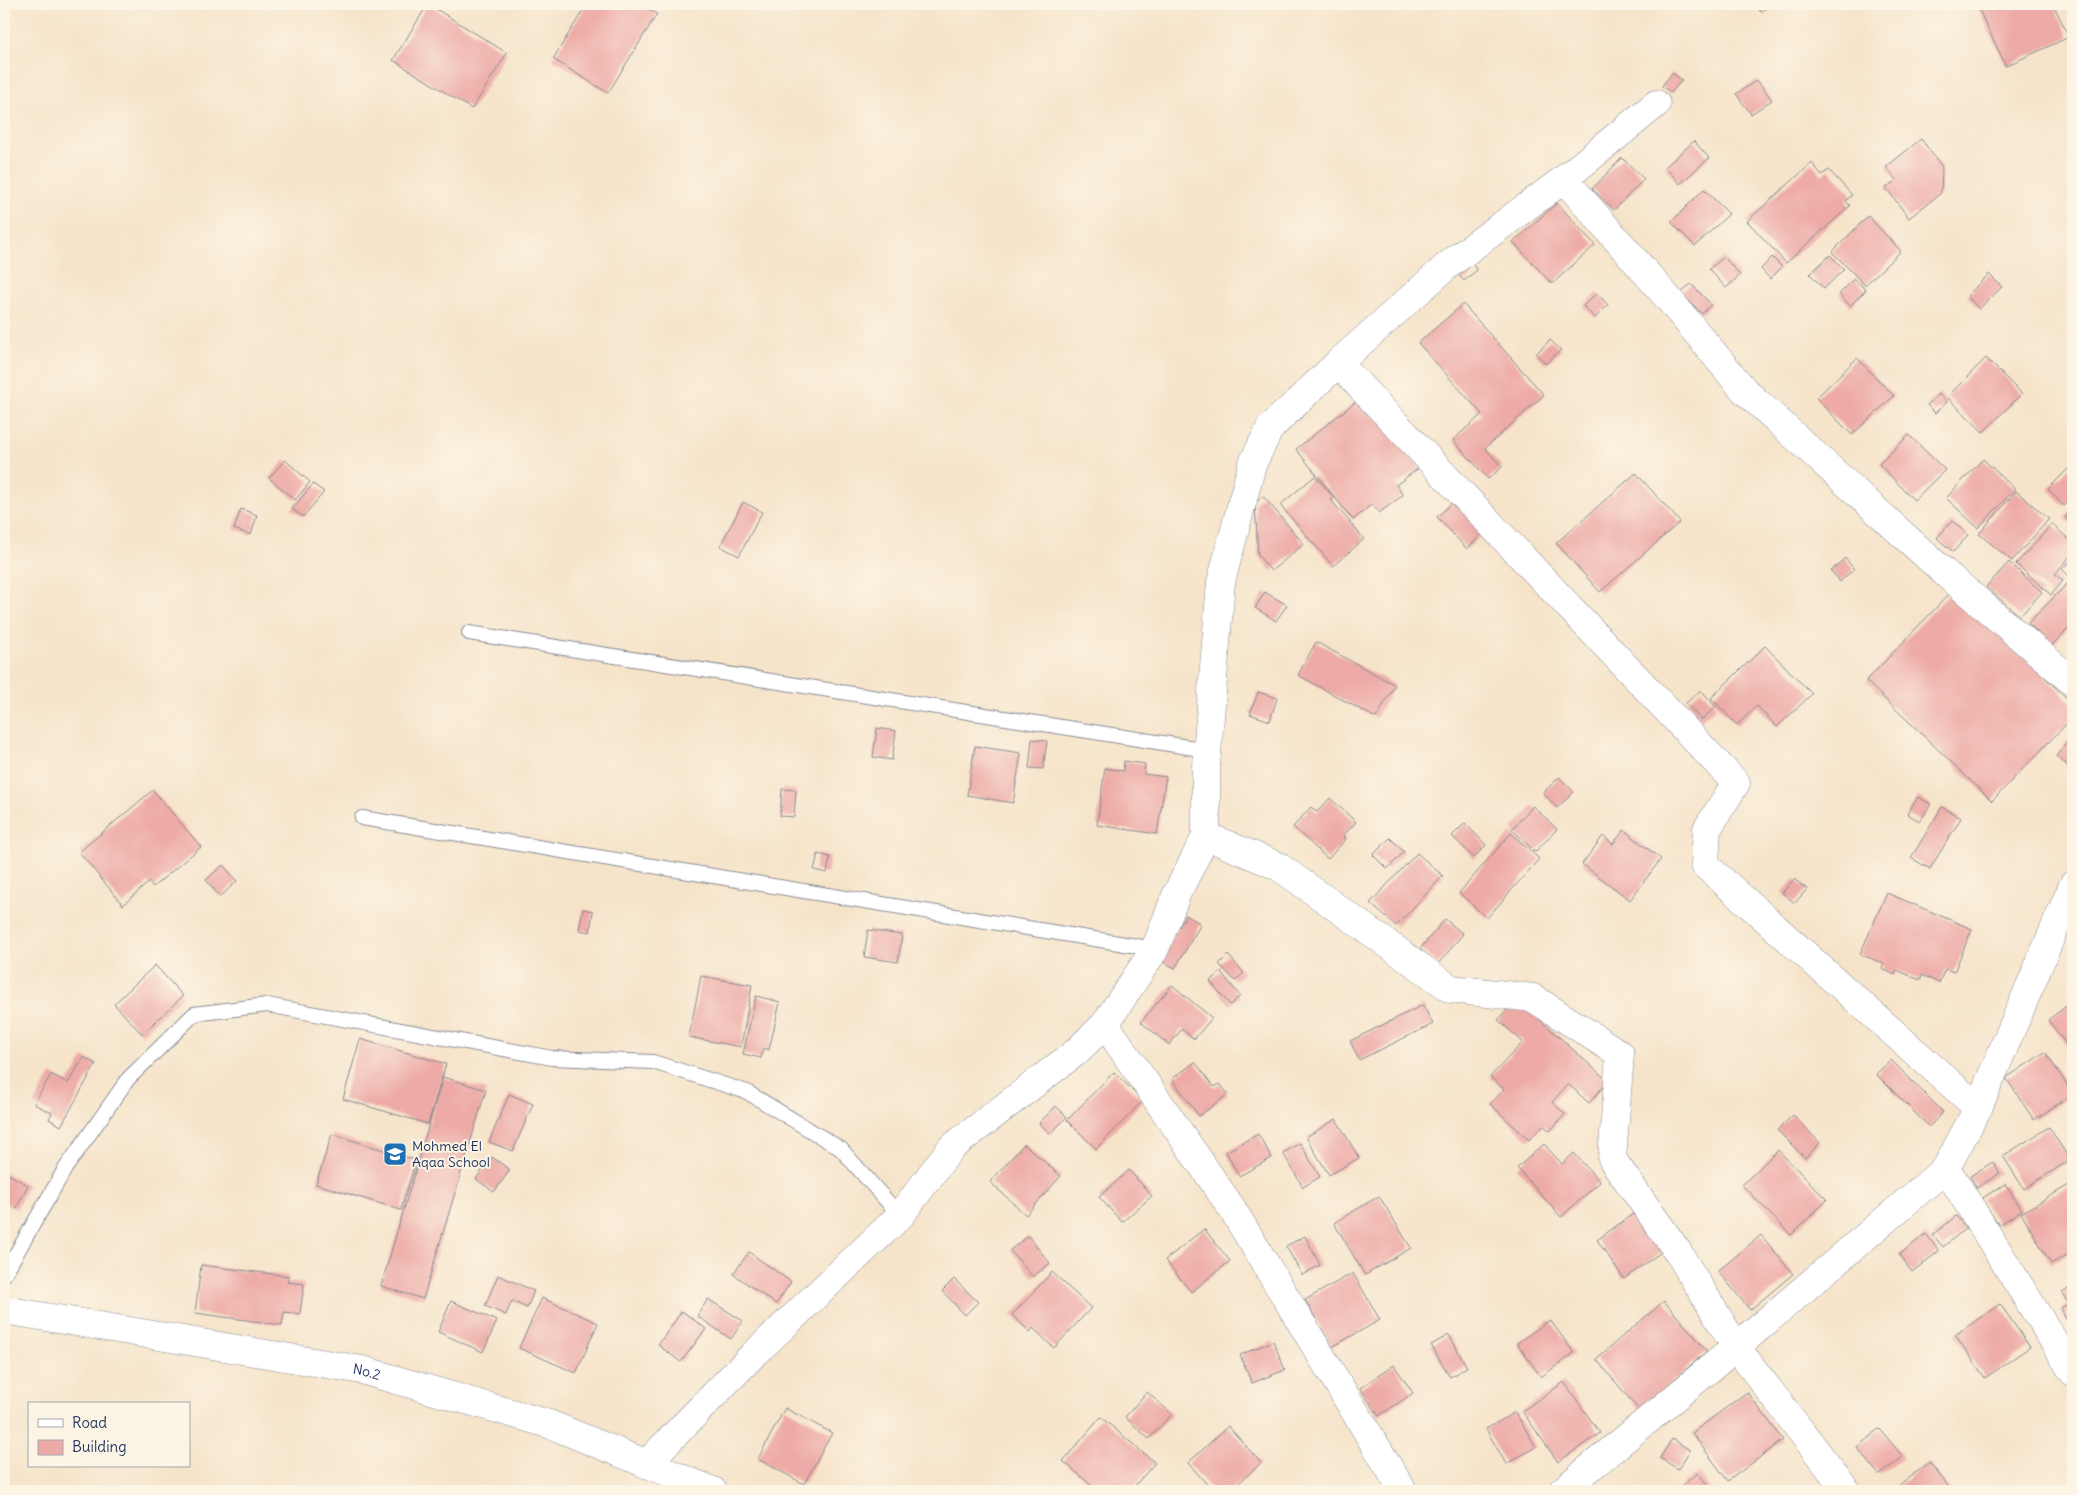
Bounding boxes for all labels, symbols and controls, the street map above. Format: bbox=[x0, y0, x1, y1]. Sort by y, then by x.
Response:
place label: Mohmed El Aqaa School bbox=[412, 1137, 490, 1171]
school or university icon: Mohmed El Aqaa School bbox=[382, 1141, 408, 1167]
street label: No.2 bbox=[352, 1360, 383, 1384]
legend bbox=[28, 1402, 190, 1468]
text: Road bbox=[72, 1413, 107, 1432]
text: Building bbox=[72, 1437, 127, 1456]

